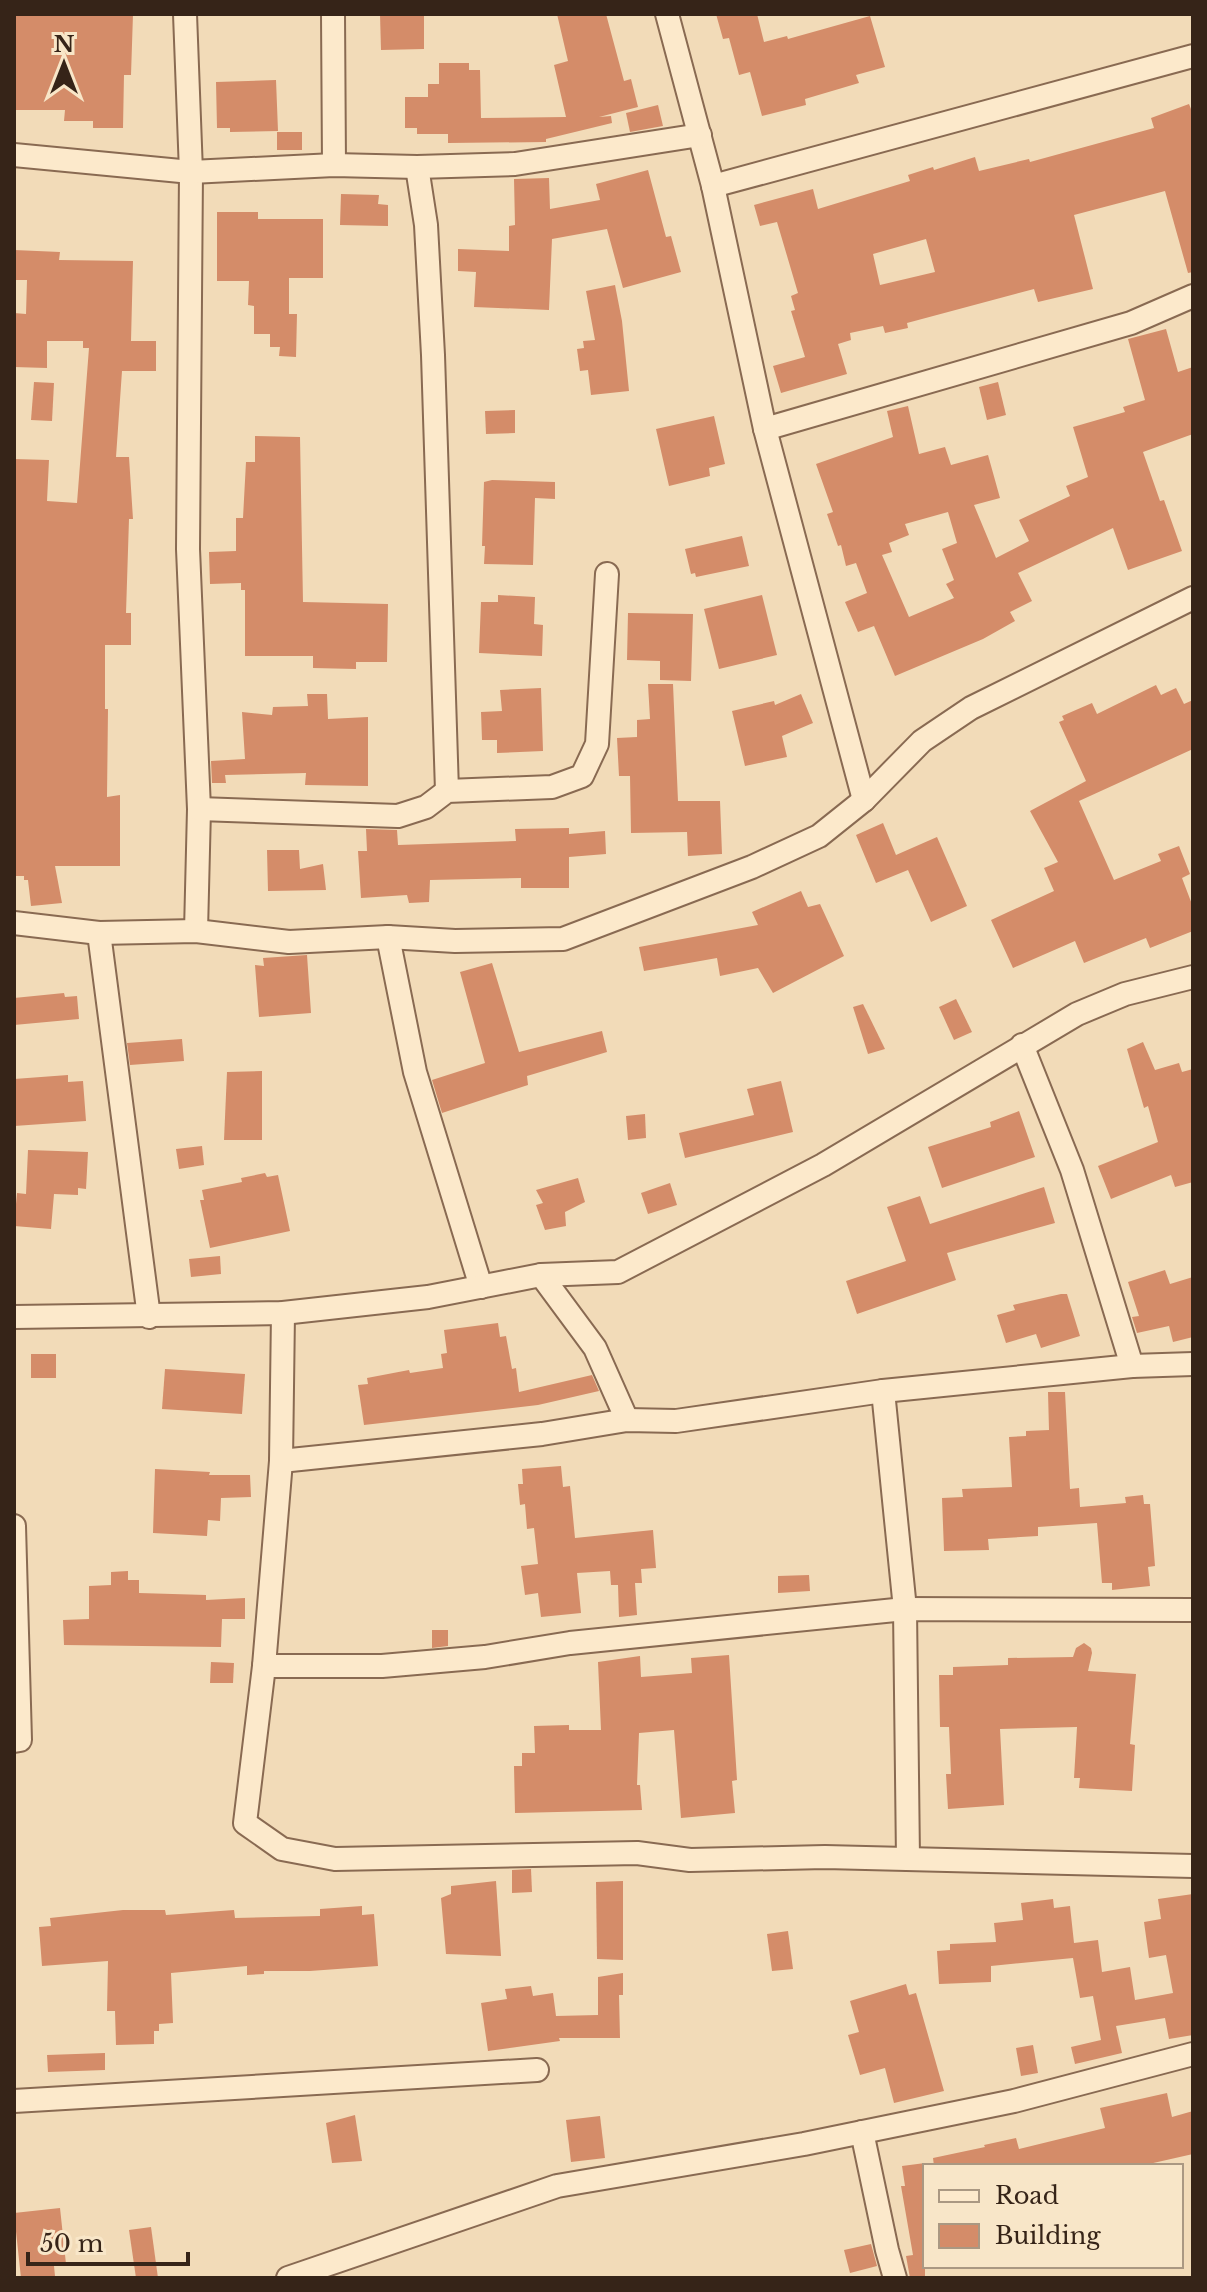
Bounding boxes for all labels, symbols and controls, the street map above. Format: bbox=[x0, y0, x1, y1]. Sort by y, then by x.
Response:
north arrow bbox=[24, 24, 104, 104]
text: N bbox=[54, 31, 75, 58]
legend bbox=[923, 2164, 1183, 2268]
text: Road bbox=[995, 2181, 1059, 2210]
scale bar bbox=[28, 2216, 188, 2266]
text: Building bbox=[995, 2221, 1101, 2250]
text: 50 m bbox=[40, 2229, 104, 2258]

